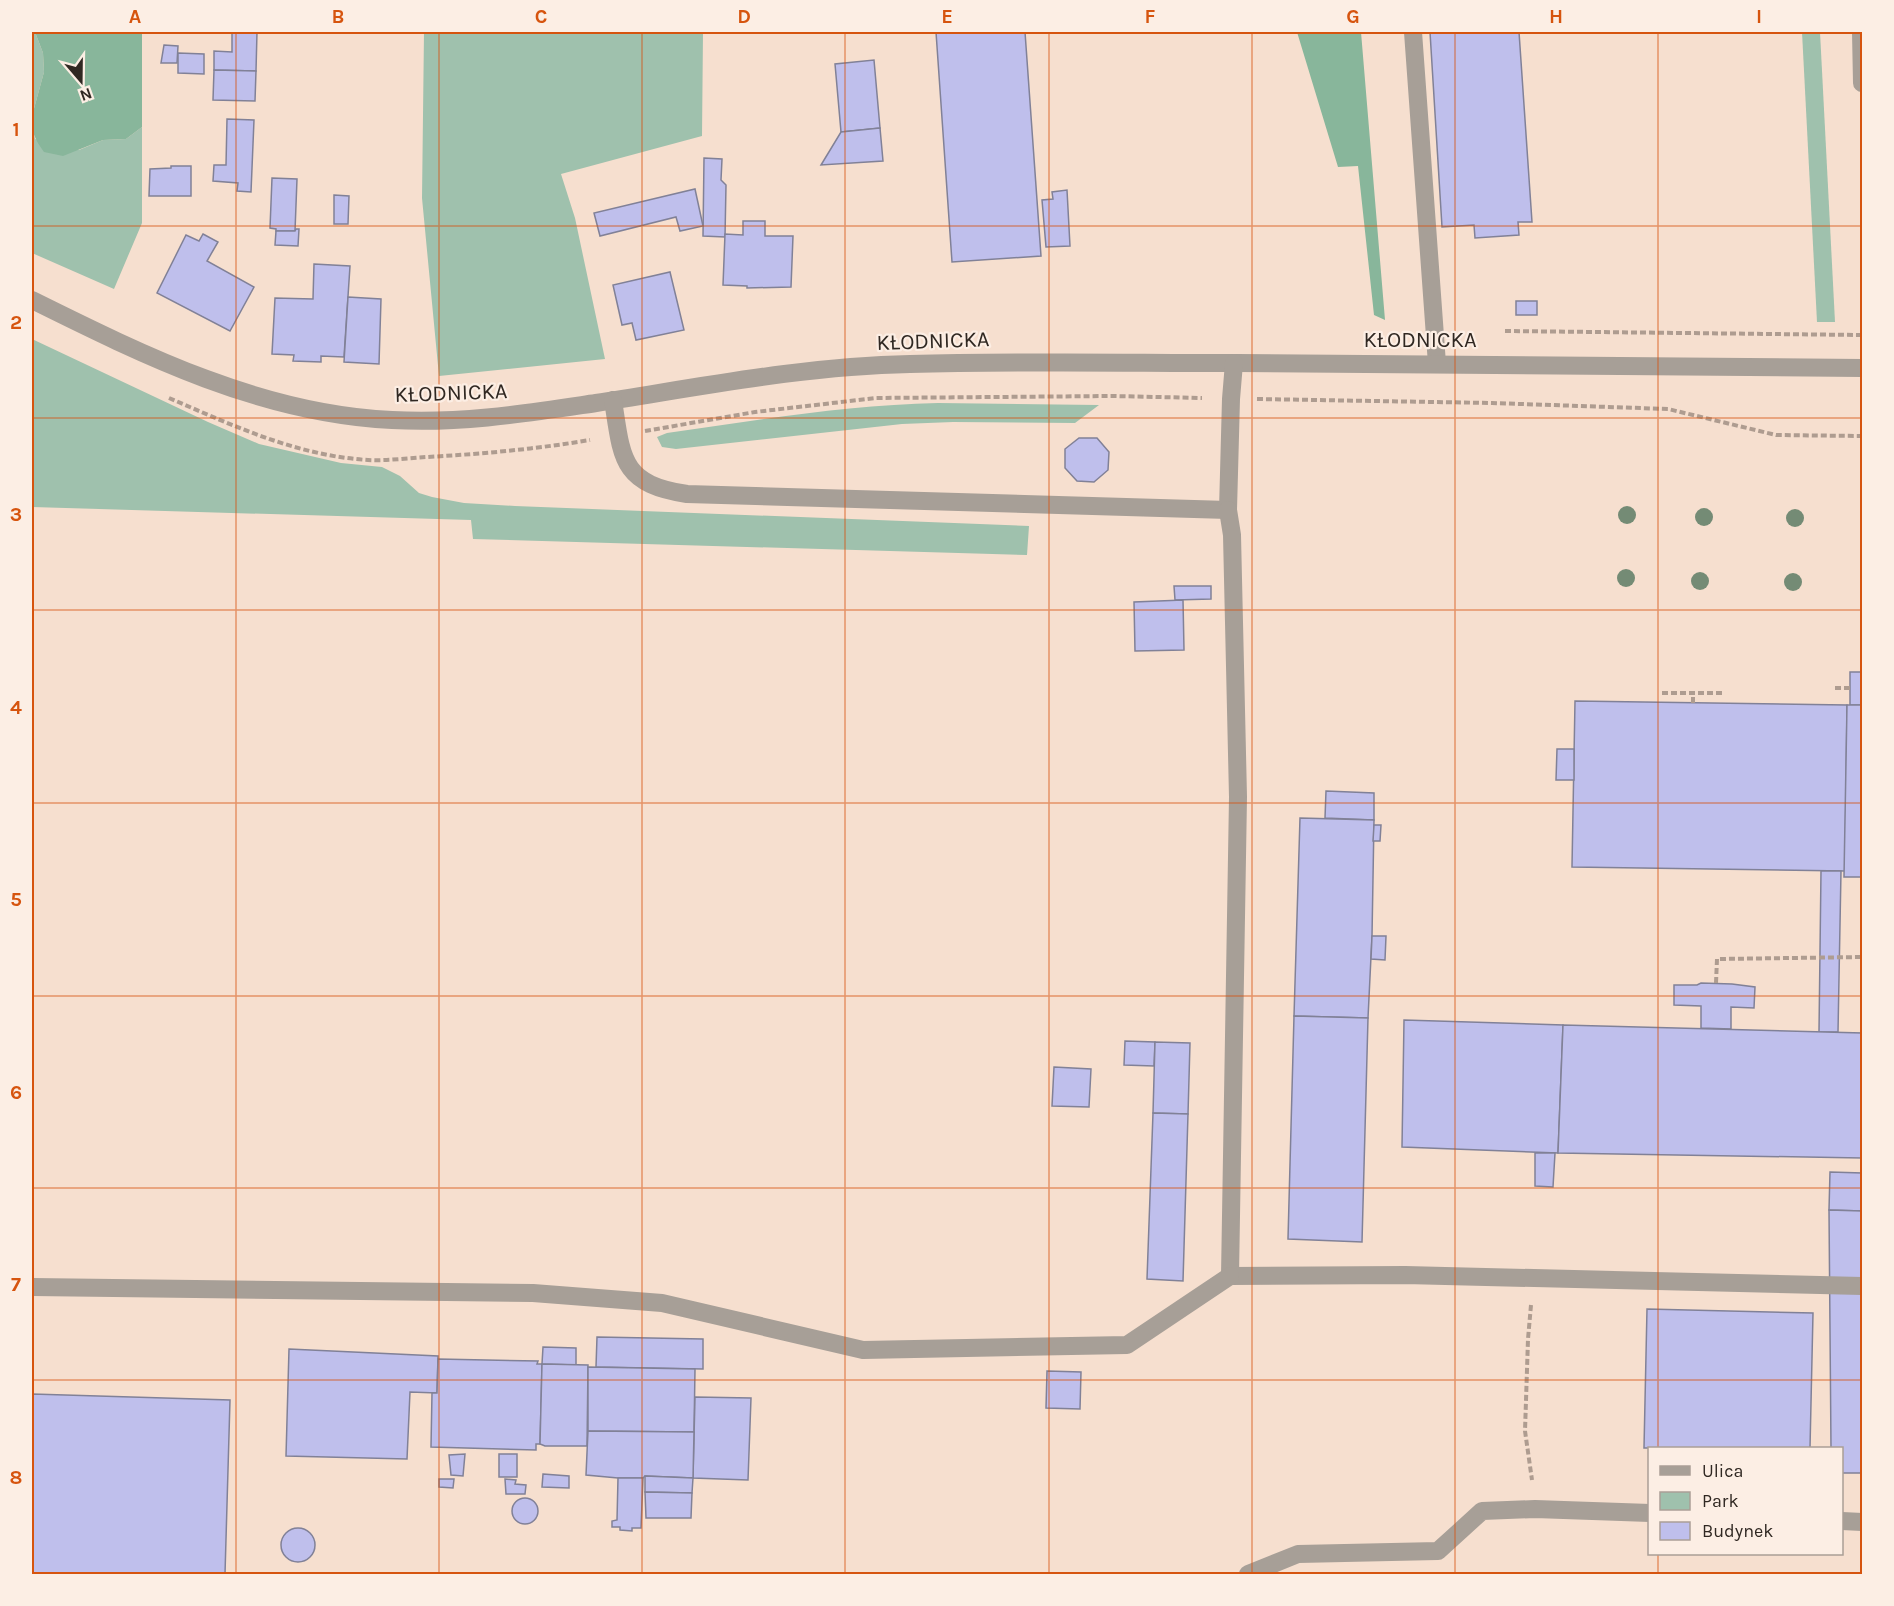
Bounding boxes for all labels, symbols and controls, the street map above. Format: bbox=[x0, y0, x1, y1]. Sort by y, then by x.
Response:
text: A bbox=[129, 5, 142, 28]
text: B bbox=[332, 5, 344, 28]
text: C bbox=[535, 5, 547, 28]
text: D bbox=[737, 5, 751, 28]
text: E bbox=[941, 5, 953, 28]
text: F bbox=[1145, 5, 1156, 28]
text: G bbox=[1346, 5, 1360, 28]
text: H bbox=[1549, 5, 1563, 28]
text: I bbox=[1756, 5, 1762, 28]
north arrow bbox=[51, 51, 111, 111]
text: N bbox=[77, 84, 95, 106]
text: 1 bbox=[12, 118, 20, 141]
text: 2 bbox=[10, 311, 22, 334]
street label: KŁODNICKA bbox=[876, 326, 990, 356]
street label: KŁODNICKA bbox=[1363, 327, 1477, 353]
street label: KŁODNICKA bbox=[394, 378, 508, 408]
text: 3 bbox=[10, 503, 22, 526]
text: 4 bbox=[10, 696, 22, 719]
text: 5 bbox=[10, 888, 22, 911]
text: 6 bbox=[10, 1081, 22, 1104]
text: 7 bbox=[11, 1273, 21, 1296]
legend bbox=[1648, 1447, 1843, 1555]
text: Ulica bbox=[1702, 1460, 1743, 1482]
text: 8 bbox=[10, 1466, 22, 1489]
text: Park bbox=[1702, 1490, 1739, 1512]
text: Budynek bbox=[1702, 1520, 1773, 1542]

